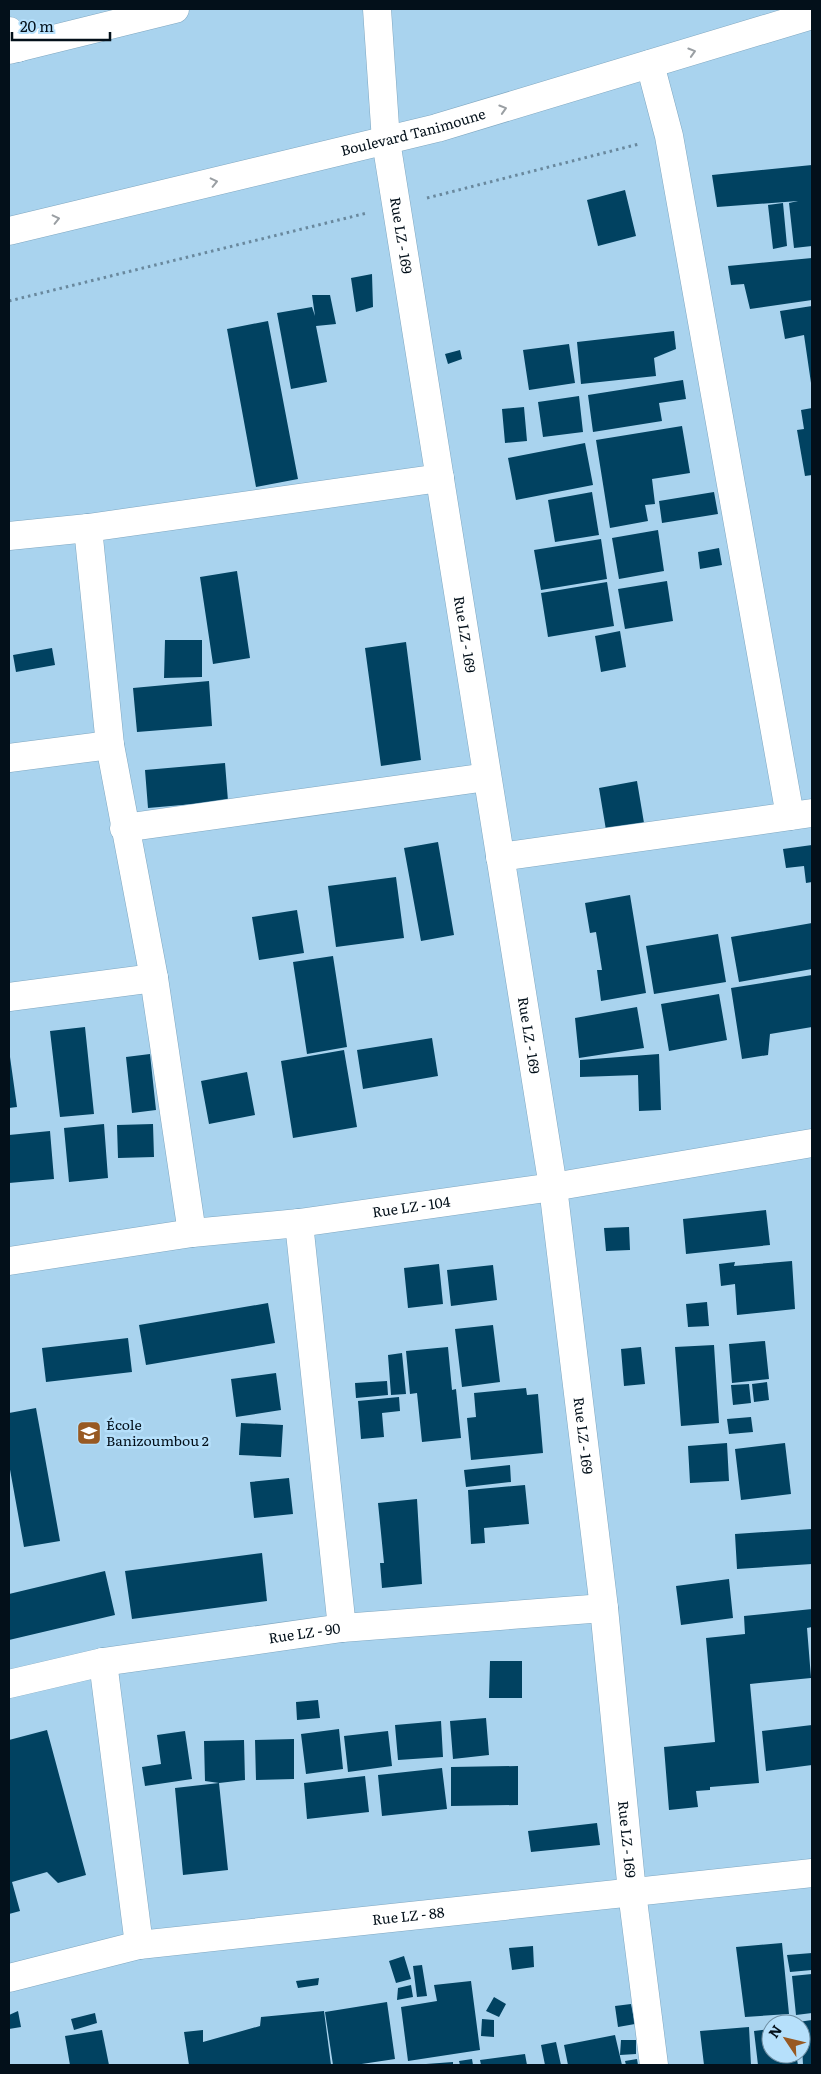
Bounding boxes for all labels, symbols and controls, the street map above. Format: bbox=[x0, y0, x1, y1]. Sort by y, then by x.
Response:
scale bar bbox=[12, 10, 110, 42]
text: 20 m bbox=[20, 14, 54, 37]
one-way arrow bbox=[687, 47, 695, 57]
street label: Boulevard Tanimoune bbox=[338, 103, 488, 160]
one-way arrow bbox=[498, 104, 506, 114]
one-way arrow bbox=[210, 177, 219, 188]
street label: Rue LZ - 169 bbox=[386, 195, 418, 275]
one-way arrow bbox=[52, 214, 61, 225]
street label: Rue LZ - 169 bbox=[450, 594, 482, 674]
street label: Rue LZ - 169 bbox=[514, 995, 546, 1075]
street label: Rue LZ - 104 bbox=[371, 1191, 452, 1222]
street label: Rue LZ - 169 bbox=[570, 1396, 599, 1475]
place label: École Banizoumbou 2 bbox=[106, 1414, 209, 1450]
school or university icon: École Banizoumbou 2 bbox=[76, 1420, 102, 1446]
street label: Rue LZ - 90 bbox=[267, 1617, 342, 1647]
street label: Rue LZ - 169 bbox=[614, 1800, 642, 1879]
street label: Rue LZ - 88 bbox=[371, 1901, 446, 1929]
north arrow bbox=[761, 2014, 811, 2064]
text: N bbox=[763, 2020, 786, 2042]

